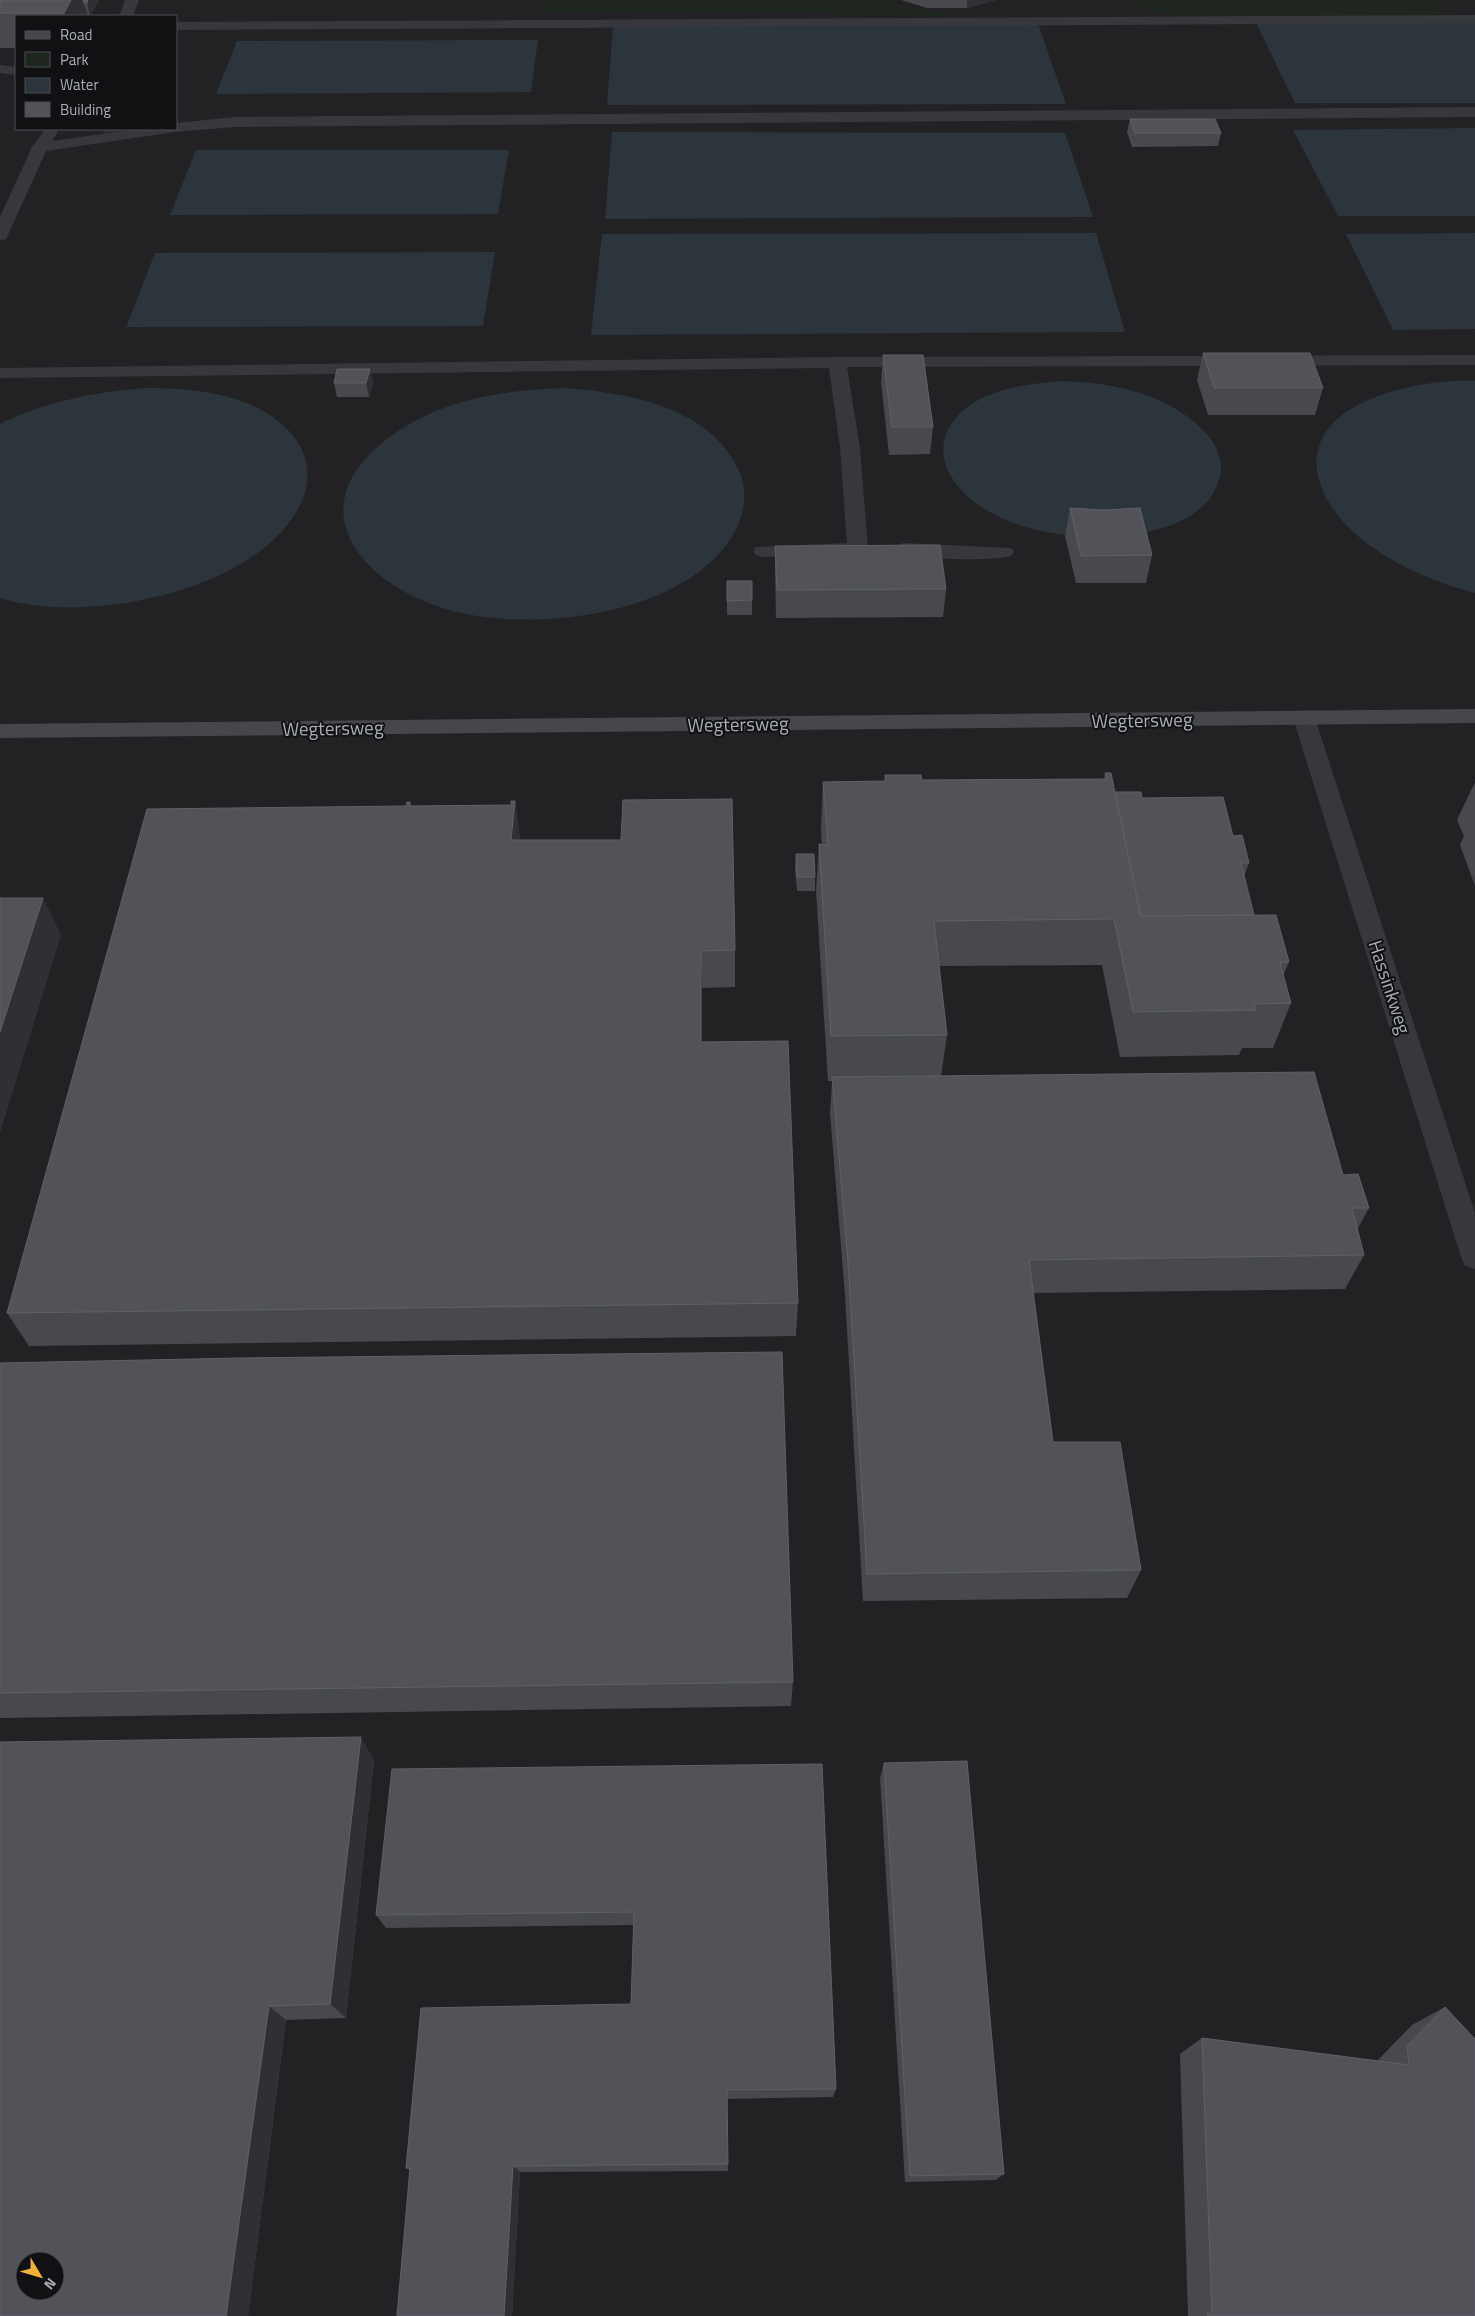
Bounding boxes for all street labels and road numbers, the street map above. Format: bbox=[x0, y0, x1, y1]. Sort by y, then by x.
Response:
street label: Wegtersweg bbox=[1091, 704, 1193, 735]
street label: Wegtersweg bbox=[687, 708, 789, 739]
street label: Wegtersweg bbox=[282, 712, 384, 743]
street label: Hassinkweg bbox=[1362, 936, 1419, 1038]

